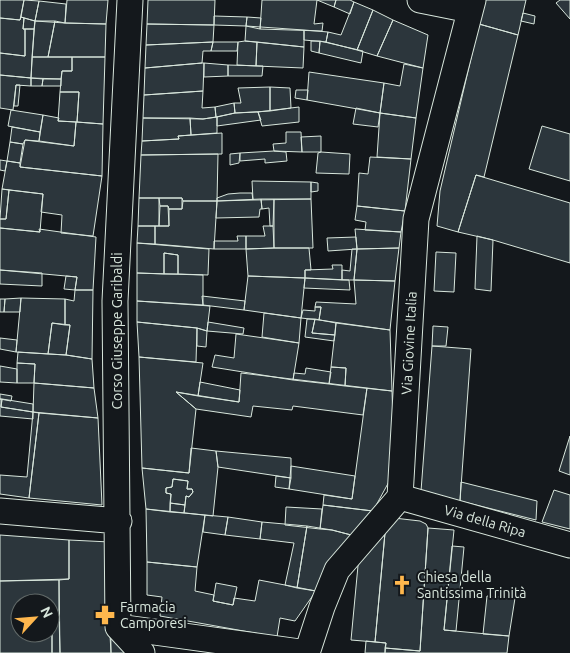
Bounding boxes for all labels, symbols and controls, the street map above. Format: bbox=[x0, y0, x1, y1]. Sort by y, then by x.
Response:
street label: Corso Giuseppe Garibaldi bbox=[109, 252, 125, 410]
street label: Via Giovine Italia bbox=[398, 291, 420, 395]
street label: Via della Ripa bbox=[442, 502, 528, 540]
place label: Chiesa della Santissima Trinità bbox=[417, 569, 527, 601]
church icon: Chiesa della Santissima Trinità bbox=[391, 574, 413, 596]
north arrow bbox=[10, 593, 60, 643]
place label: Farmacia Camporesi bbox=[120, 599, 187, 631]
text: N bbox=[37, 604, 56, 621]
pharmacy icon: Farmacia Camporesi bbox=[94, 604, 116, 626]

